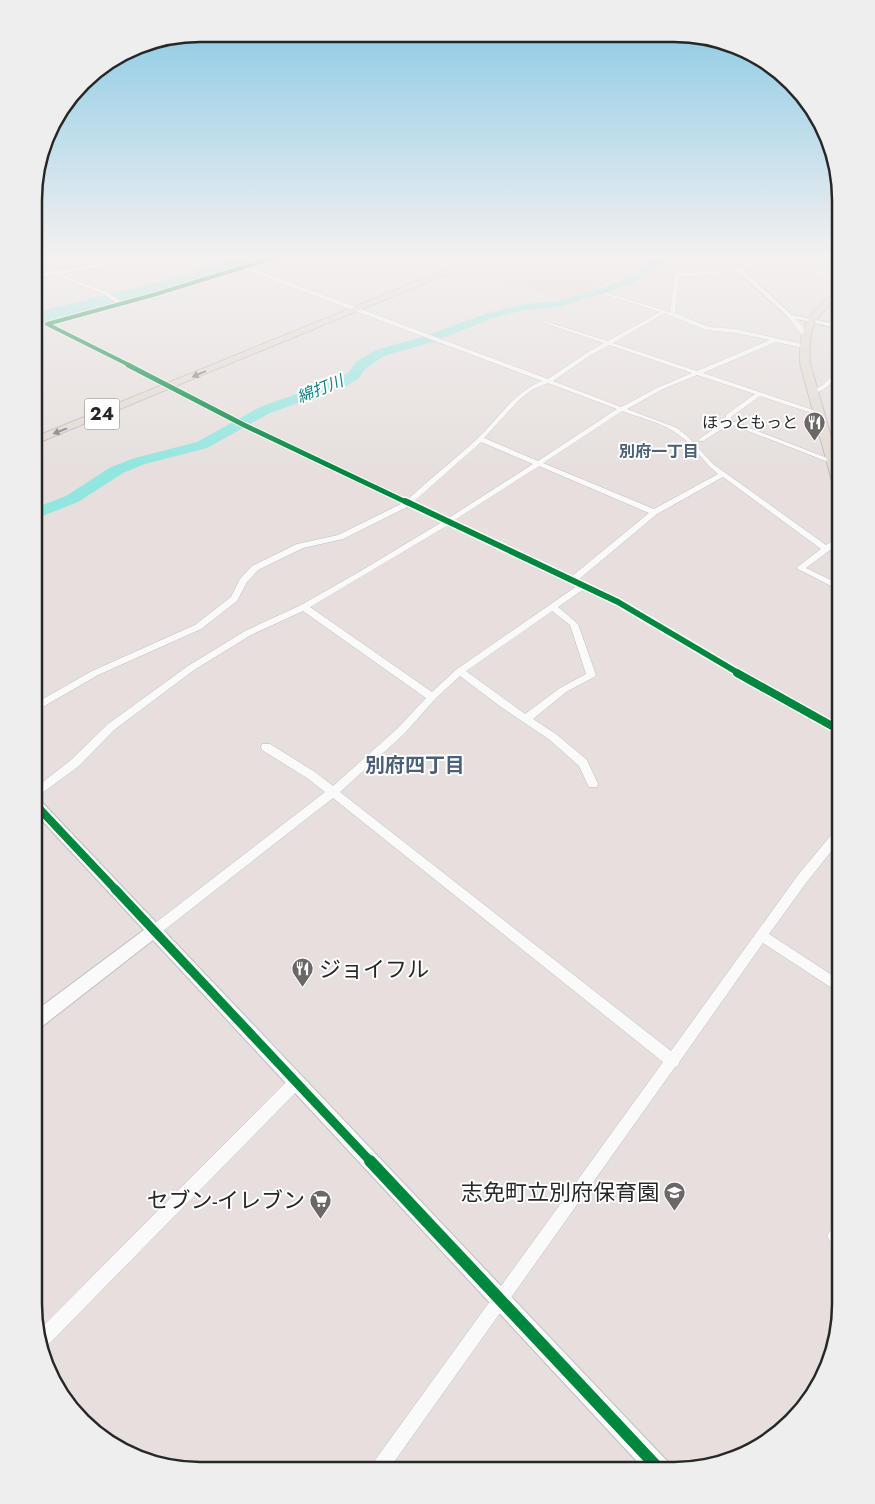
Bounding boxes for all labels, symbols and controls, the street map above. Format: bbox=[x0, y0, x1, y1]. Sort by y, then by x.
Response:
water label: 綿打川 bbox=[293, 369, 348, 409]
one-way arrow bbox=[192, 370, 206, 378]
road number: 24 bbox=[84, 398, 120, 429]
restaurant icon: ほっともっと bbox=[802, 410, 826, 441]
place label: ほっともっと bbox=[702, 411, 798, 434]
one-way arrow bbox=[52, 427, 67, 435]
district label: 別府一丁目 bbox=[619, 440, 699, 463]
district label: 別府四丁目 bbox=[365, 751, 465, 780]
place label: ジョイフル bbox=[319, 953, 429, 985]
restaurant icon: ジョイフル bbox=[291, 957, 315, 988]
place label: 志免町立別府保育園 bbox=[461, 1176, 659, 1208]
school or university icon: 志免町立別府保育園 bbox=[663, 1180, 687, 1211]
place label: セブン-イレブン bbox=[146, 1184, 305, 1216]
supermarket icon: セブン-イレブン bbox=[309, 1188, 333, 1219]

